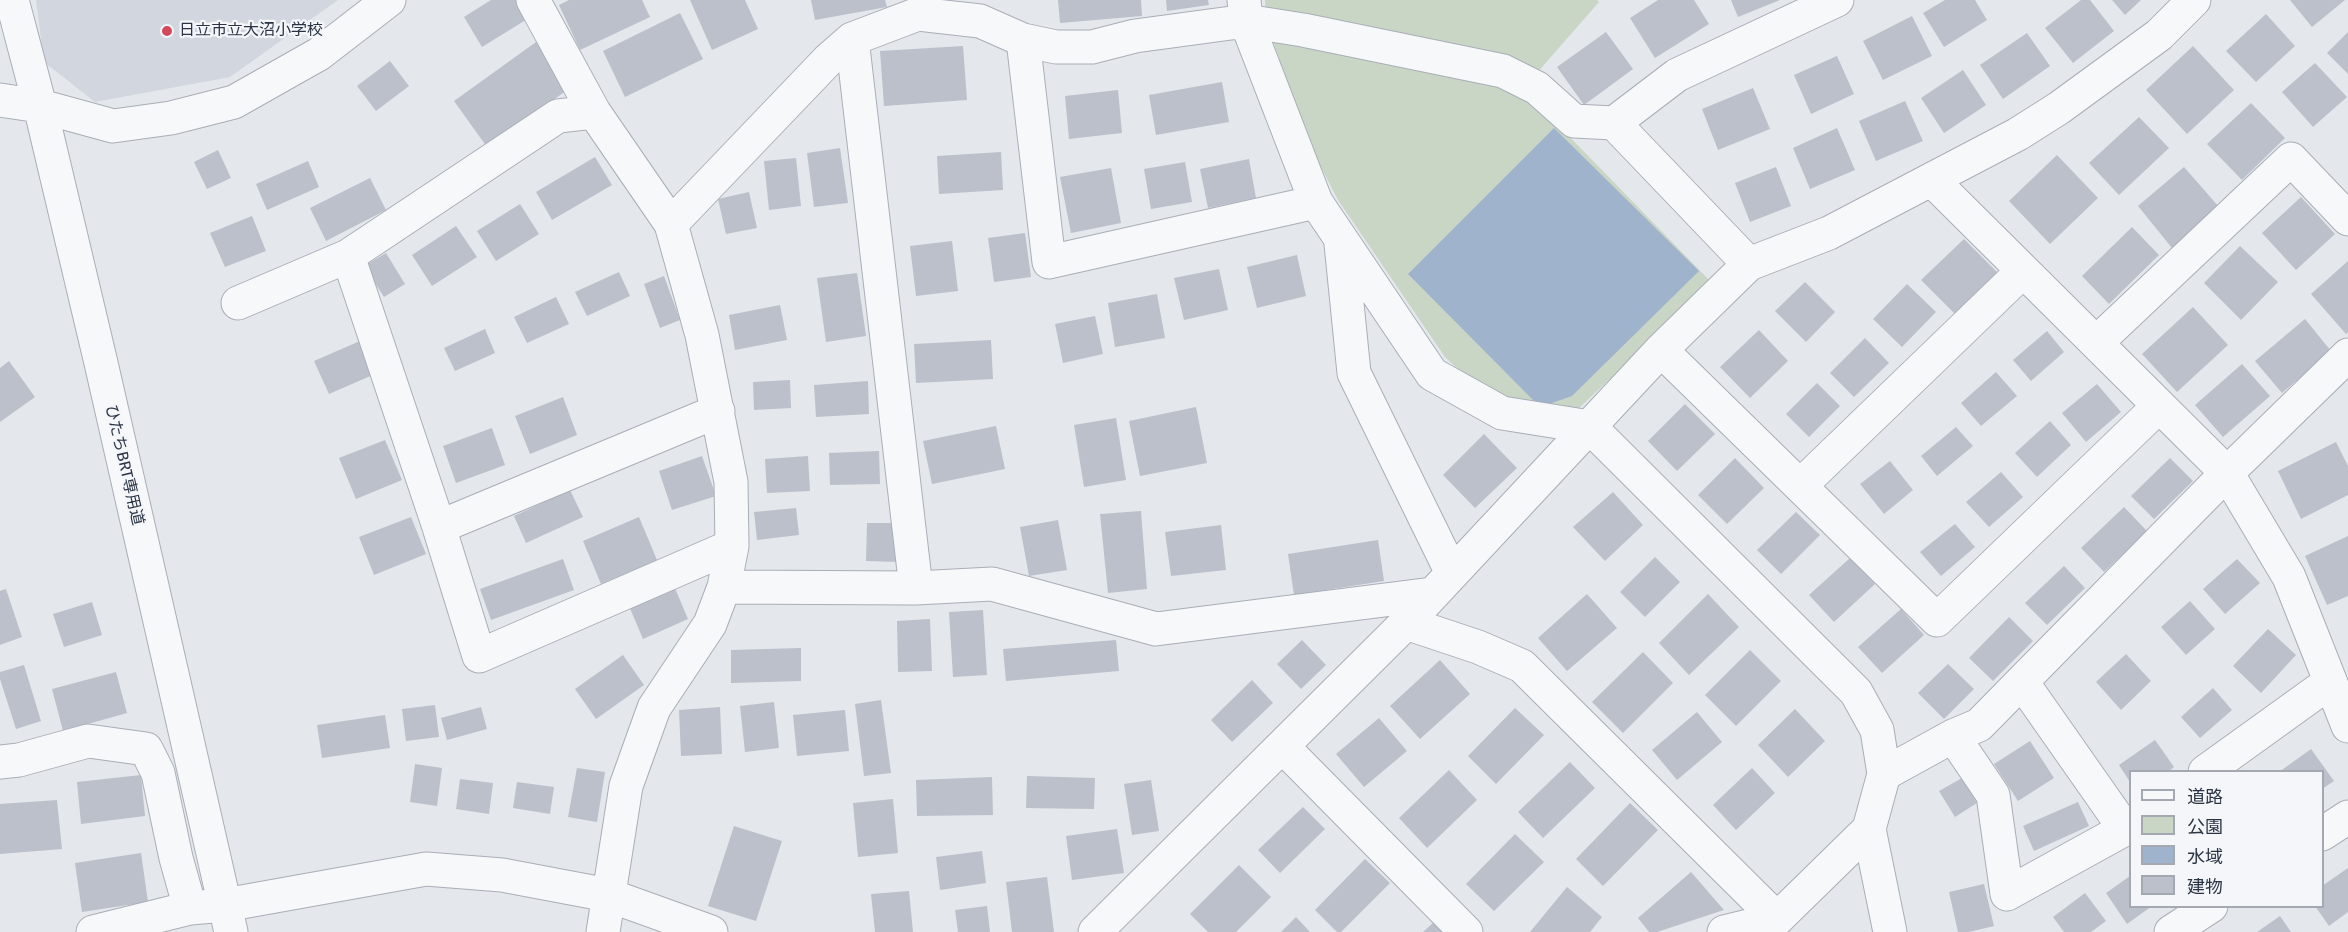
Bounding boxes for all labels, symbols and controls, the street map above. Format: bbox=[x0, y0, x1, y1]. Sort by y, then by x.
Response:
place label: 日立市立大沼小学校 bbox=[179, 21, 323, 41]
marker: 日立市立大沼小学校 bbox=[160, 24, 174, 38]
street label: ひたちBRT専用道 bbox=[101, 403, 147, 527]
legend bbox=[2129, 770, 2324, 908]
text: 道路 bbox=[2187, 786, 2223, 808]
text: 公園 bbox=[2187, 816, 2223, 838]
text: 水域 bbox=[2187, 846, 2223, 868]
text: 建物 bbox=[2187, 876, 2223, 898]

